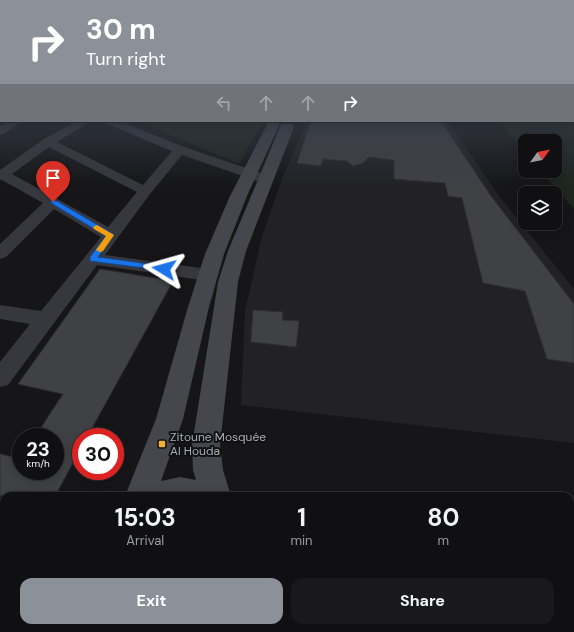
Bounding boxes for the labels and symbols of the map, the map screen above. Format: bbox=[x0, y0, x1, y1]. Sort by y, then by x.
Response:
north arrow bbox=[518, 134, 562, 178]
pin bbox=[36, 161, 70, 202]
position arrow bbox=[143, 248, 185, 290]
speed limit sign: 30 bbox=[72, 428, 124, 480]
place label: Zitoune Mosquée Al Houda bbox=[170, 429, 266, 459]
marker: Zitoune Mosquée Al Houda bbox=[157, 439, 167, 449]

